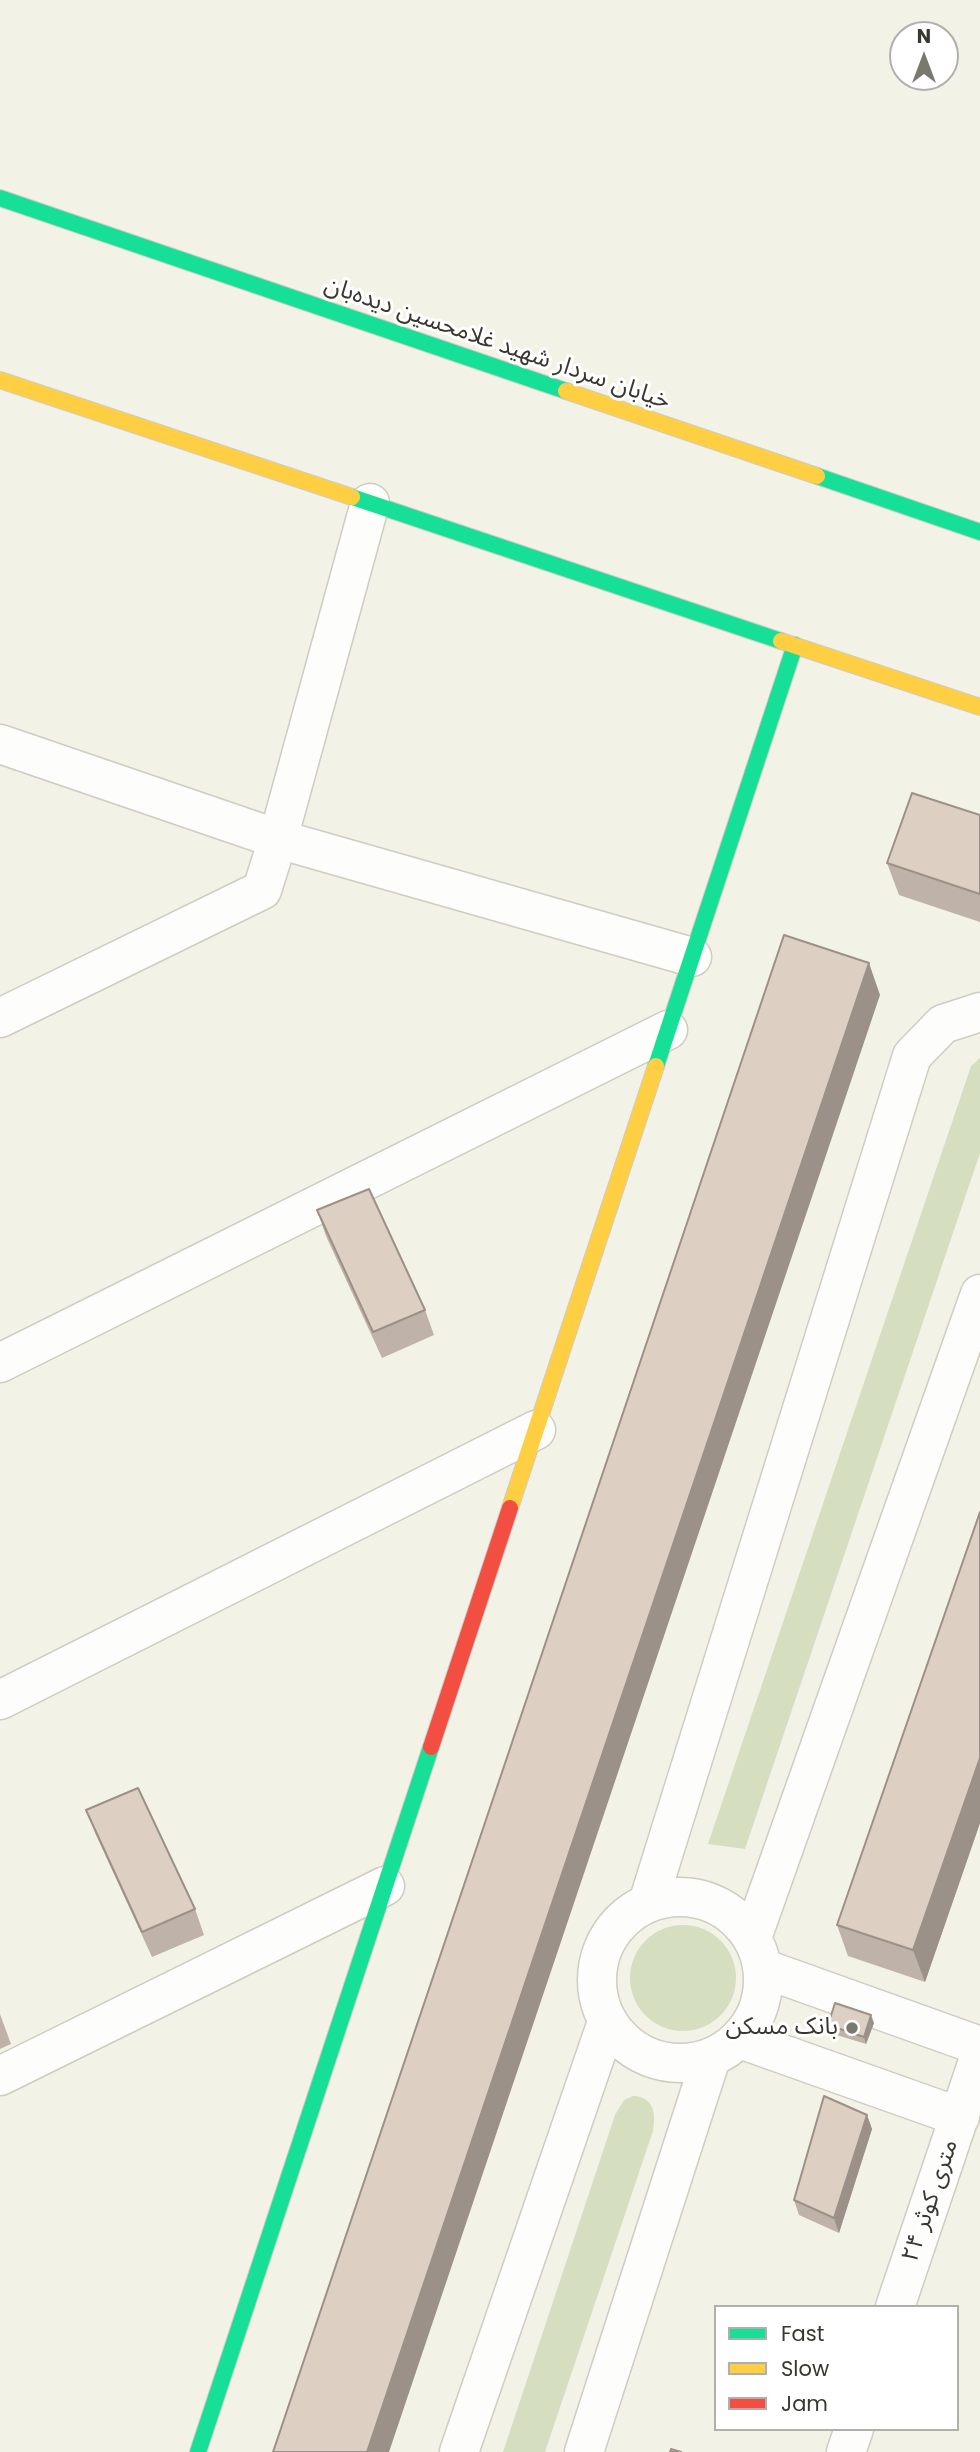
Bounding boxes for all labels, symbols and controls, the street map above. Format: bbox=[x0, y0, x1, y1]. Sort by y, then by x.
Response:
north arrow bbox=[889, 21, 959, 91]
text: N bbox=[917, 23, 931, 50]
street label: خیابان سردار شهید غلامحسین دیده‌بان bbox=[320, 271, 674, 417]
place label: بانک مسکن bbox=[726, 2014, 838, 2042]
marker: بانک مسکن bbox=[844, 2020, 860, 2036]
street label: ۲۴ متری کوثر bbox=[897, 2136, 965, 2266]
legend bbox=[714, 2305, 959, 2431]
text: Fast bbox=[781, 2319, 824, 2348]
text: Slow bbox=[781, 2354, 829, 2383]
text: Jam bbox=[781, 2389, 828, 2418]

